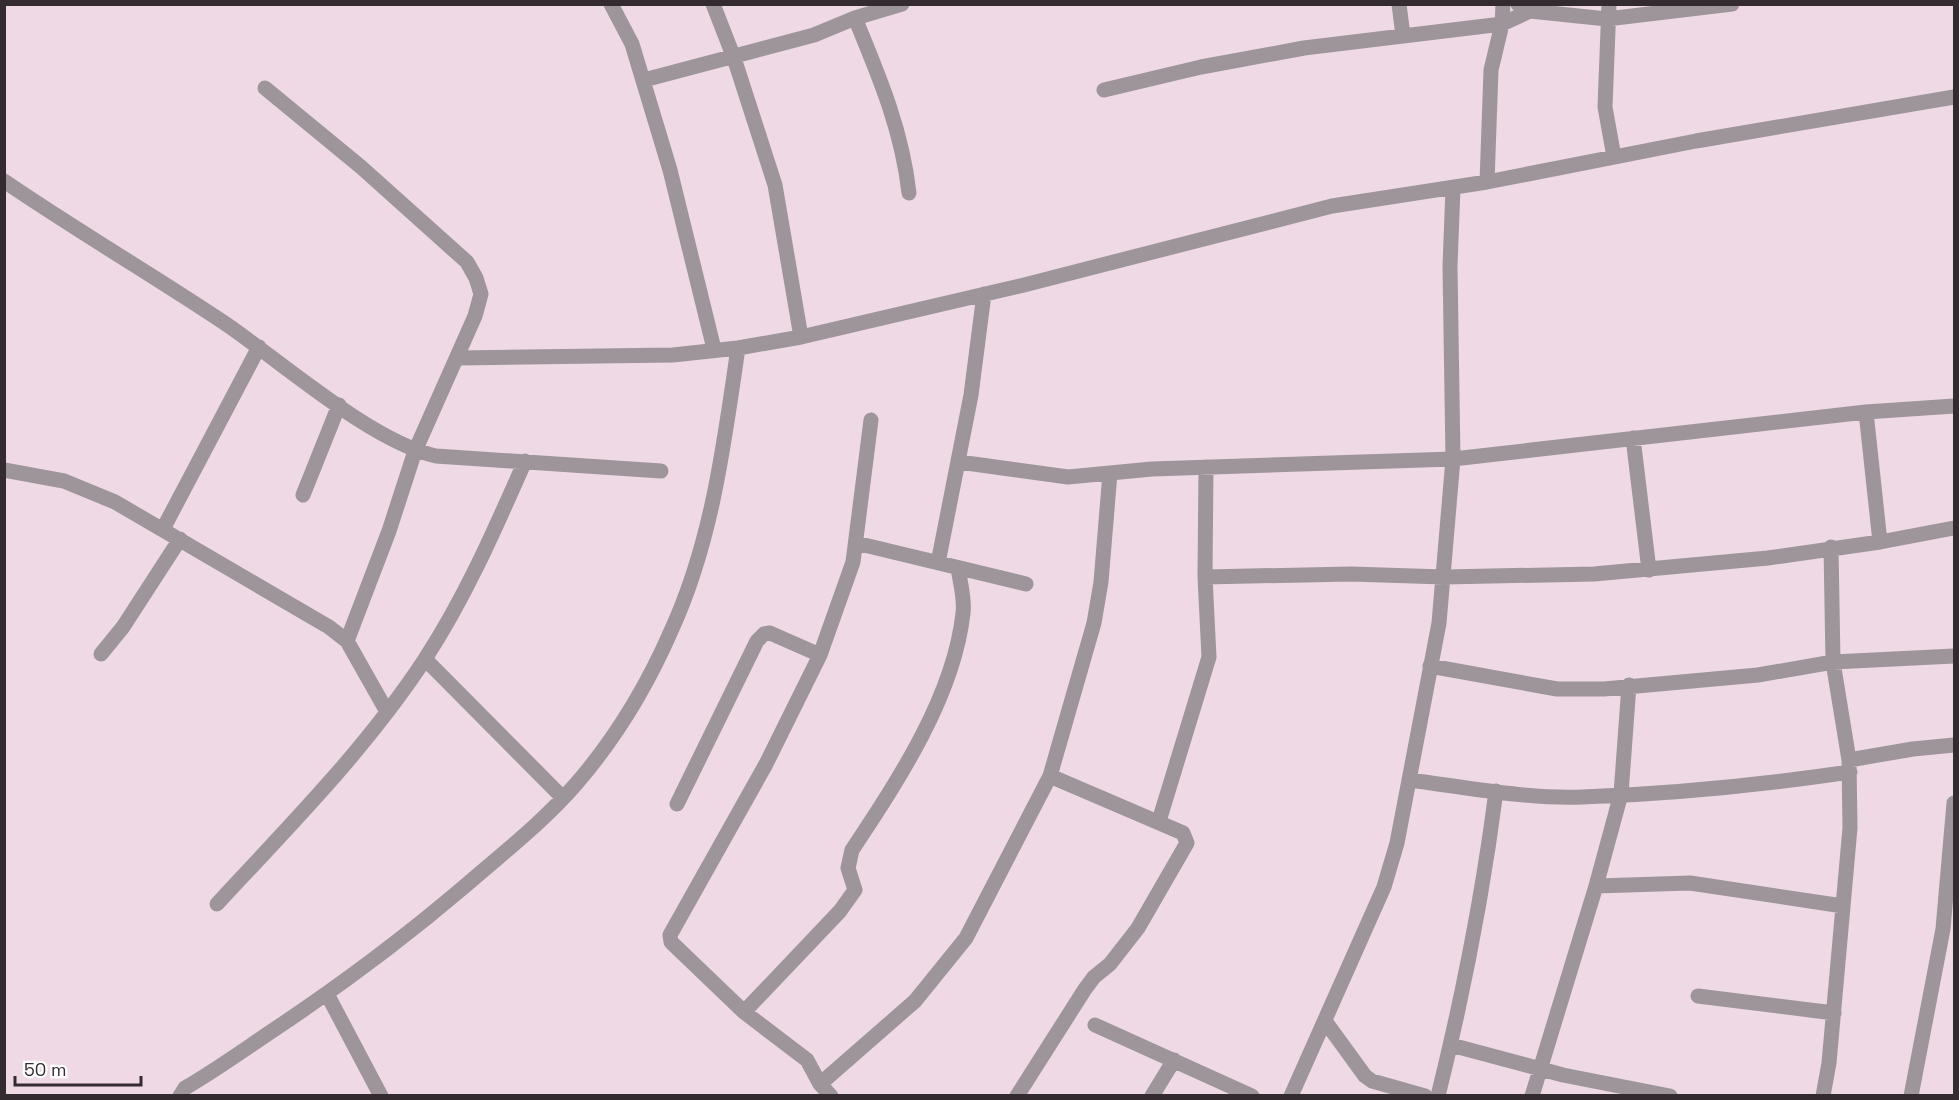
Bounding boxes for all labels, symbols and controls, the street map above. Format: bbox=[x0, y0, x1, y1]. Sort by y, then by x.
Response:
scale bar bbox=[15, 1049, 141, 1087]
text: 50 m bbox=[24, 1058, 66, 1081]

